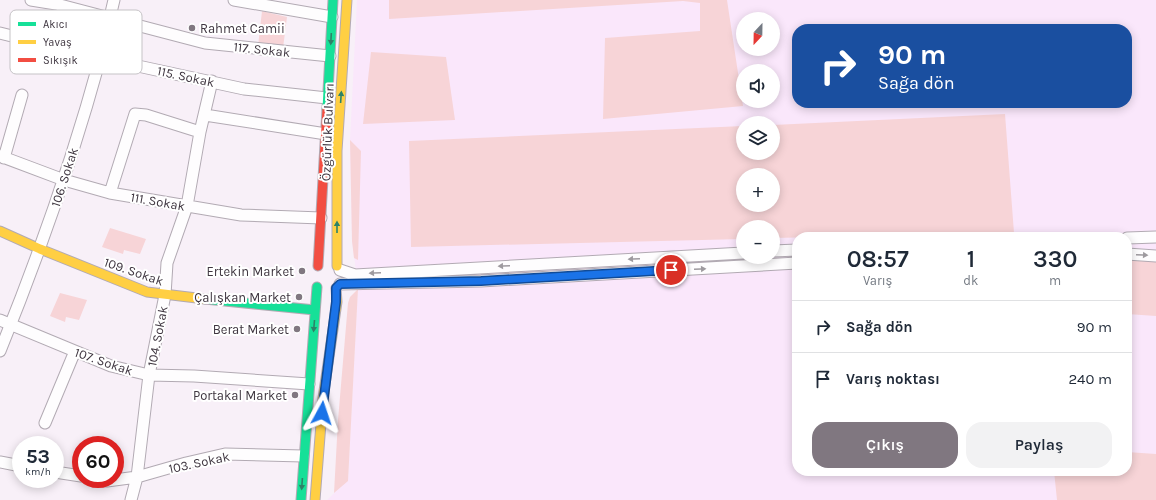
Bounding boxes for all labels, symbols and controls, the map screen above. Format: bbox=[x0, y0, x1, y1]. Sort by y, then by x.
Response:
legend bbox=[10, 10, 142, 74]
north arrow bbox=[736, 12, 780, 56]
map controls bbox=[736, 12, 780, 264]
text: Akıcı bbox=[43, 18, 68, 31]
place label: Rahmet Camii bbox=[200, 21, 285, 36]
marker: Rahmet Camii bbox=[187, 23, 197, 33]
one-way arrow bbox=[327, 33, 334, 45]
text: Yavaş bbox=[43, 36, 72, 49]
text: 90 m bbox=[878, 38, 946, 71]
street label: 117. Sokak bbox=[233, 39, 291, 60]
icon: right bbox=[812, 40, 864, 92]
text: Sıkışık bbox=[43, 54, 78, 67]
street label: 115. Sokak bbox=[156, 63, 216, 90]
button: sound bbox=[736, 64, 780, 108]
text: Sağa dön bbox=[878, 72, 955, 94]
street label: Özgürlük Bulvarı bbox=[317, 83, 337, 181]
one-way arrow bbox=[337, 91, 344, 103]
button: layers bbox=[736, 116, 780, 160]
street label: 106. Sokak bbox=[48, 146, 81, 209]
button: + bbox=[736, 168, 780, 212]
street label: 111. Sokak bbox=[129, 189, 186, 214]
one-way arrow bbox=[334, 220, 340, 233]
button: − bbox=[736, 220, 780, 264]
text: 08:57 bbox=[847, 245, 909, 273]
text: 1 bbox=[967, 245, 975, 273]
text: 330 bbox=[1033, 245, 1077, 273]
one-way arrow bbox=[1135, 252, 1148, 258]
pin bbox=[654, 253, 688, 287]
street label: 109. Sokak bbox=[102, 254, 165, 289]
one-way arrow bbox=[628, 255, 640, 262]
icon: arrive bbox=[660, 259, 682, 281]
one-way arrow bbox=[497, 263, 510, 269]
place label: Ertekin Market bbox=[207, 264, 294, 279]
one-way arrow bbox=[694, 265, 706, 272]
marker: Ertekin Market bbox=[297, 266, 307, 276]
one-way arrow bbox=[369, 270, 381, 277]
text: Varış bbox=[863, 273, 892, 288]
text: dk bbox=[963, 273, 978, 288]
text: m bbox=[1049, 273, 1061, 288]
place label: Çalışkan Market bbox=[194, 290, 291, 305]
marker: Çalışkan Market bbox=[294, 292, 304, 302]
street label: 104. Sokak bbox=[144, 305, 171, 368]
icon: right bbox=[812, 316, 834, 338]
text: Sağa dön bbox=[846, 318, 913, 336]
text: 90 m bbox=[1077, 318, 1112, 336]
one-way arrow bbox=[311, 320, 317, 332]
place label: Berat Market bbox=[213, 322, 289, 337]
marker: Berat Market bbox=[292, 324, 302, 334]
street label: 107. Sokak bbox=[73, 345, 135, 378]
icon: arrive bbox=[812, 368, 834, 390]
text: Varış noktası bbox=[846, 370, 940, 388]
text: 240 m bbox=[1068, 370, 1112, 388]
place label: Portakal Market bbox=[193, 388, 287, 403]
marker: Portakal Market bbox=[290, 390, 300, 400]
position arrow bbox=[301, 392, 343, 434]
button: Çıkış bbox=[812, 422, 958, 468]
button: Paylaş bbox=[966, 422, 1112, 468]
speed limit sign: 60 bbox=[72, 436, 124, 488]
text: 53 bbox=[26, 445, 50, 468]
street label: 103. Sokak bbox=[167, 449, 231, 476]
text: km/h bbox=[25, 466, 51, 478]
one-way arrow bbox=[298, 478, 305, 490]

